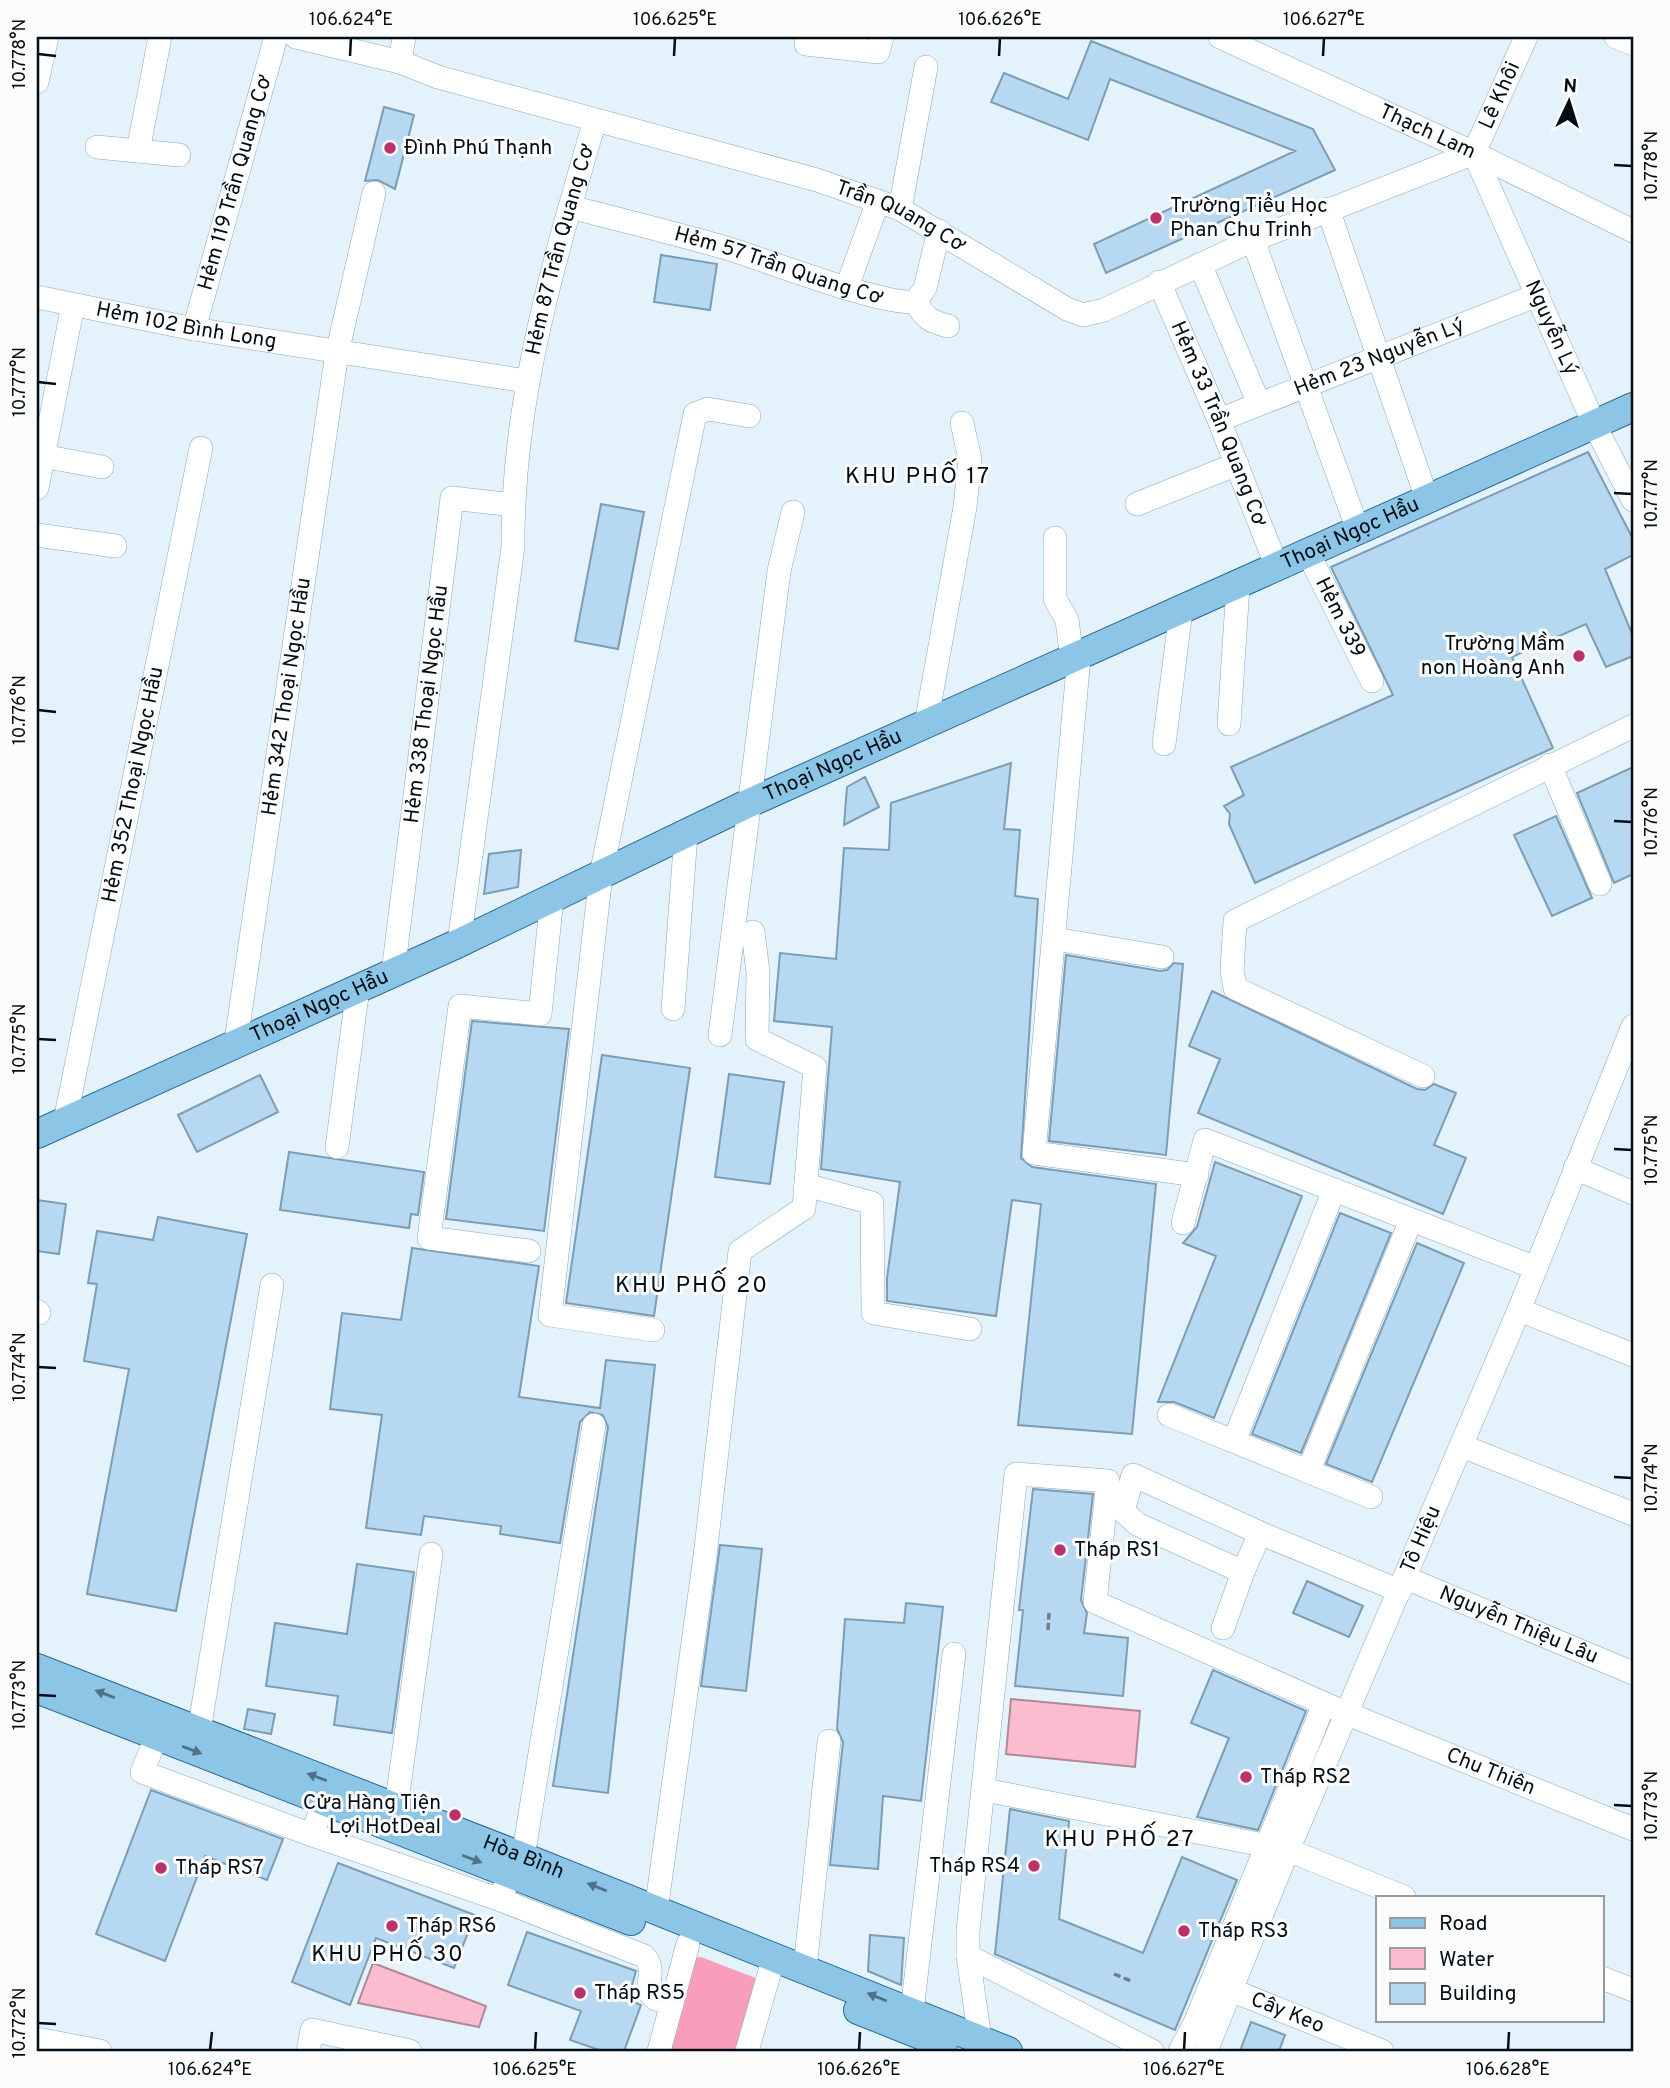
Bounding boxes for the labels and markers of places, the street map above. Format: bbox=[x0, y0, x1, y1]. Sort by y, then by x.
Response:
place label: Đình Phú Thạnh bbox=[404, 135, 552, 162]
marker: Đình Phú Thạnh bbox=[382, 140, 398, 156]
place label: Trường Tiểu Học Phan Chu Trinh bbox=[1170, 191, 1328, 244]
marker: Trường Tiểu Học Phan Chu Trinh bbox=[1148, 210, 1164, 226]
place label: Trường Mầm non Hoàng Anh bbox=[1421, 631, 1565, 682]
marker: Trường Mầm non Hoàng Anh bbox=[1571, 648, 1587, 664]
place label: Tháp RS1 bbox=[1074, 1537, 1160, 1564]
marker: Tháp RS1 bbox=[1052, 1542, 1068, 1558]
place label: Tháp RS2 bbox=[1260, 1764, 1351, 1791]
marker: Tháp RS2 bbox=[1238, 1769, 1254, 1785]
place label: Cửa Hàng Tiện Lợi HotDeal bbox=[303, 1790, 441, 1841]
marker: Cửa Hàng Tiện Lợi HotDeal bbox=[447, 1807, 463, 1823]
place label: Tháp RS4 bbox=[929, 1853, 1020, 1880]
place label: Tháp RS7 bbox=[175, 1855, 264, 1882]
marker: Tháp RS4 bbox=[1026, 1858, 1042, 1874]
marker: Tháp RS7 bbox=[153, 1860, 169, 1876]
place label: Tháp RS6 bbox=[406, 1913, 497, 1940]
marker: Tháp RS6 bbox=[384, 1918, 400, 1934]
place label: Tháp RS3 bbox=[1198, 1918, 1289, 1945]
marker: Tháp RS3 bbox=[1176, 1923, 1192, 1939]
place label: Tháp RS5 bbox=[594, 1980, 685, 2007]
marker: Tháp RS5 bbox=[572, 1985, 588, 2001]

